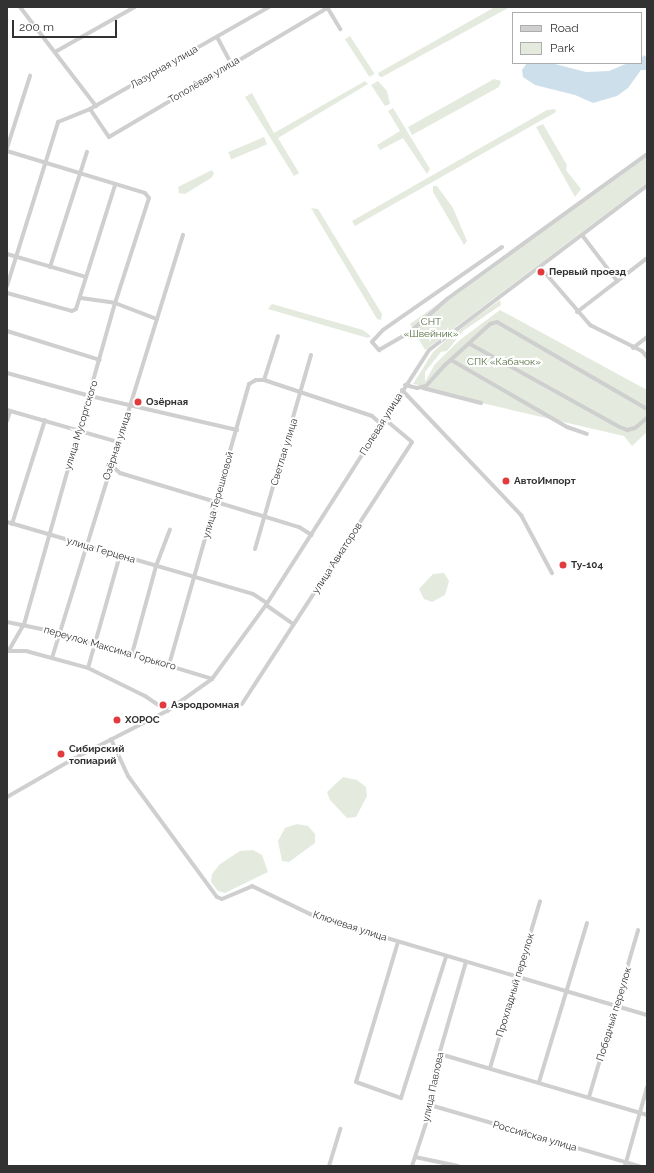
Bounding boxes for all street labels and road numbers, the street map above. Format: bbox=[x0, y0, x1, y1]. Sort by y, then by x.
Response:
street label: Лазурная улица bbox=[128, 43, 200, 91]
street label: Тополёвая улица bbox=[166, 54, 242, 106]
street label: улица Мусоргского bbox=[62, 379, 100, 471]
street label: Полевая улица bbox=[357, 391, 405, 457]
street label: Озёрная улица bbox=[100, 410, 134, 482]
street label: Светлая улица bbox=[268, 417, 300, 487]
street label: улица Терешковой bbox=[200, 450, 236, 540]
street label: улица Авиаторов bbox=[310, 520, 364, 596]
street label: улица Герцена bbox=[65, 534, 137, 566]
street label: переулок Максима Горького bbox=[43, 623, 177, 673]
street label: Ключевая улица bbox=[311, 908, 389, 944]
street label: Прохладный переулок bbox=[493, 932, 537, 1038]
street label: Победный переулок bbox=[594, 966, 634, 1062]
street label: улица Павлова bbox=[420, 1051, 446, 1123]
street label: Российская улица bbox=[491, 1118, 579, 1154]

